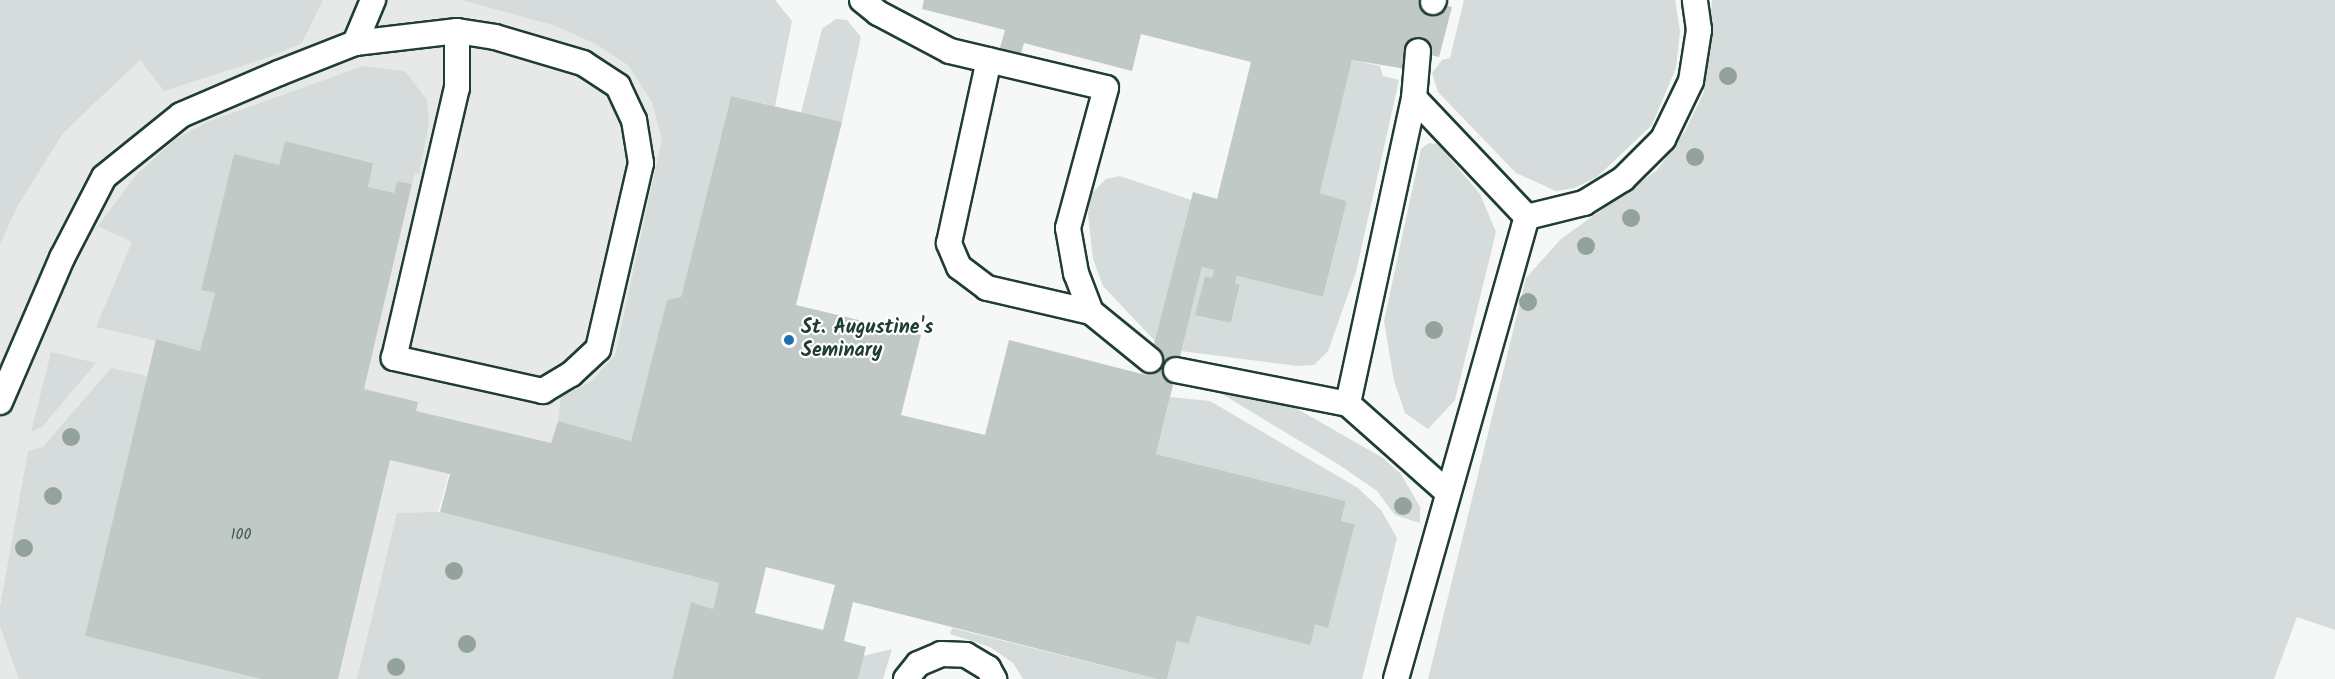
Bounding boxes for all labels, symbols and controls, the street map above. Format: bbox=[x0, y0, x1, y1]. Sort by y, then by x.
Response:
place label: St. Augustine's Seminary bbox=[801, 316, 933, 363]
marker: St. Augustine's Seminary bbox=[782, 333, 796, 347]
house number: 100 bbox=[230, 525, 252, 545]

